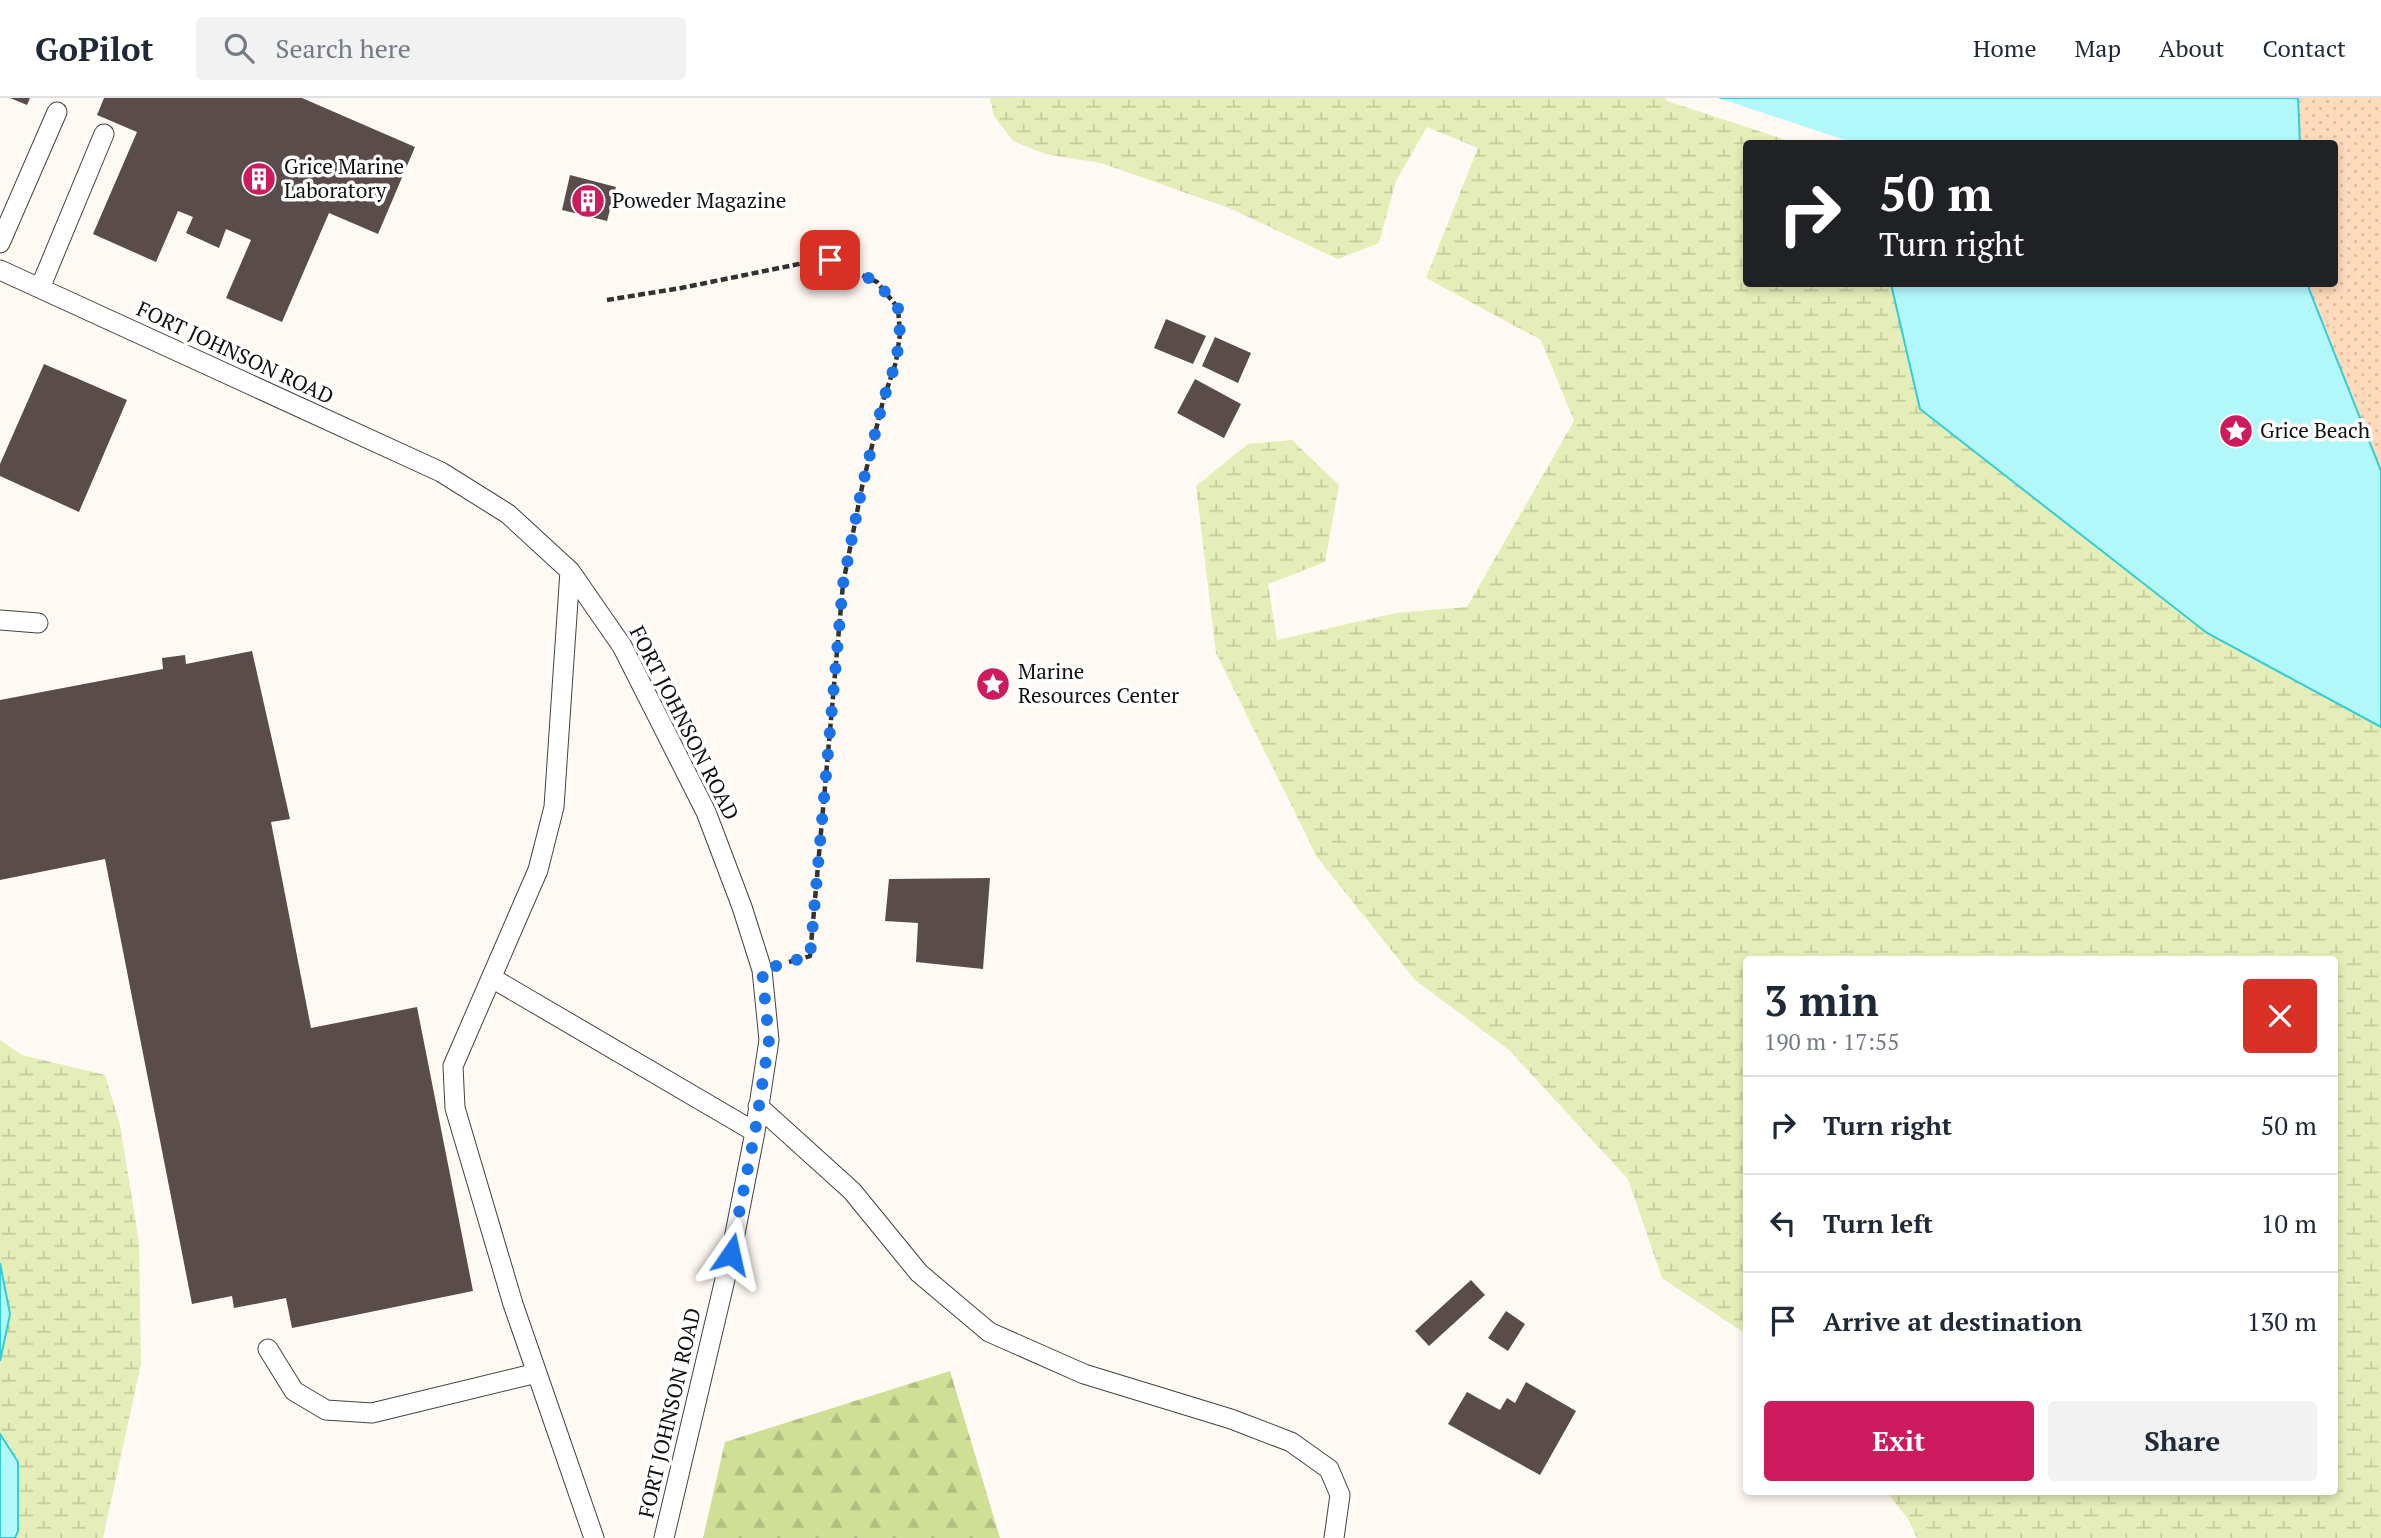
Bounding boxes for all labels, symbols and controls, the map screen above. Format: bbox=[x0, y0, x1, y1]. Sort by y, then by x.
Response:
search box bbox=[196, 17, 686, 80]
text: GoPilot bbox=[35, 27, 154, 70]
icon: search bbox=[220, 29, 258, 67]
text: Search here bbox=[276, 31, 411, 65]
text: Home bbox=[1973, 32, 2037, 64]
text: Map bbox=[2075, 32, 2121, 64]
text: About bbox=[2159, 32, 2225, 64]
text: Contact bbox=[2263, 32, 2346, 64]
place label: Grice Marine Laboratory bbox=[284, 152, 404, 204]
building icon: Grice Marine Laboratory bbox=[240, 160, 278, 198]
text: 50 m bbox=[1879, 160, 1993, 225]
icon: right bbox=[1764, 168, 1855, 259]
building icon: Poweder Magazine bbox=[569, 182, 607, 220]
place label: Poweder Magazine bbox=[612, 186, 786, 214]
text: Turn right bbox=[1879, 223, 2025, 265]
pin bbox=[800, 230, 860, 290]
icon: arrive bbox=[811, 241, 849, 279]
street label: FORT JOHNSON ROAD bbox=[132, 294, 338, 410]
place icon: Grice Beach bbox=[2217, 412, 2255, 450]
place label: Grice Beach bbox=[2260, 416, 2370, 444]
street label: FORT JOHNSON ROAD bbox=[624, 621, 746, 824]
place label: Marine Resources Center bbox=[1018, 657, 1179, 709]
place icon: Marine Resources Center bbox=[974, 665, 1012, 703]
text: 3 min bbox=[1764, 972, 1879, 1028]
button: close bbox=[2243, 979, 2317, 1053]
text: 190 m · 17:55 bbox=[1764, 1026, 1899, 1057]
icon: right bbox=[1764, 1106, 1802, 1144]
text: Turn right bbox=[1823, 1108, 1952, 1142]
text: 50 m bbox=[2261, 1108, 2317, 1142]
icon: left bbox=[1764, 1204, 1802, 1242]
text: Turn left bbox=[1823, 1206, 1933, 1240]
text: 10 m bbox=[2261, 1206, 2317, 1240]
position arrow bbox=[694, 1217, 768, 1291]
icon: arrive bbox=[1764, 1302, 1802, 1340]
text: Arrive at destination bbox=[1823, 1304, 2082, 1338]
text: 130 m bbox=[2247, 1304, 2317, 1338]
street label: FORT JOHNSON ROAD bbox=[631, 1305, 707, 1520]
button: Exit bbox=[1764, 1401, 2034, 1481]
button: Share bbox=[2048, 1401, 2317, 1481]

